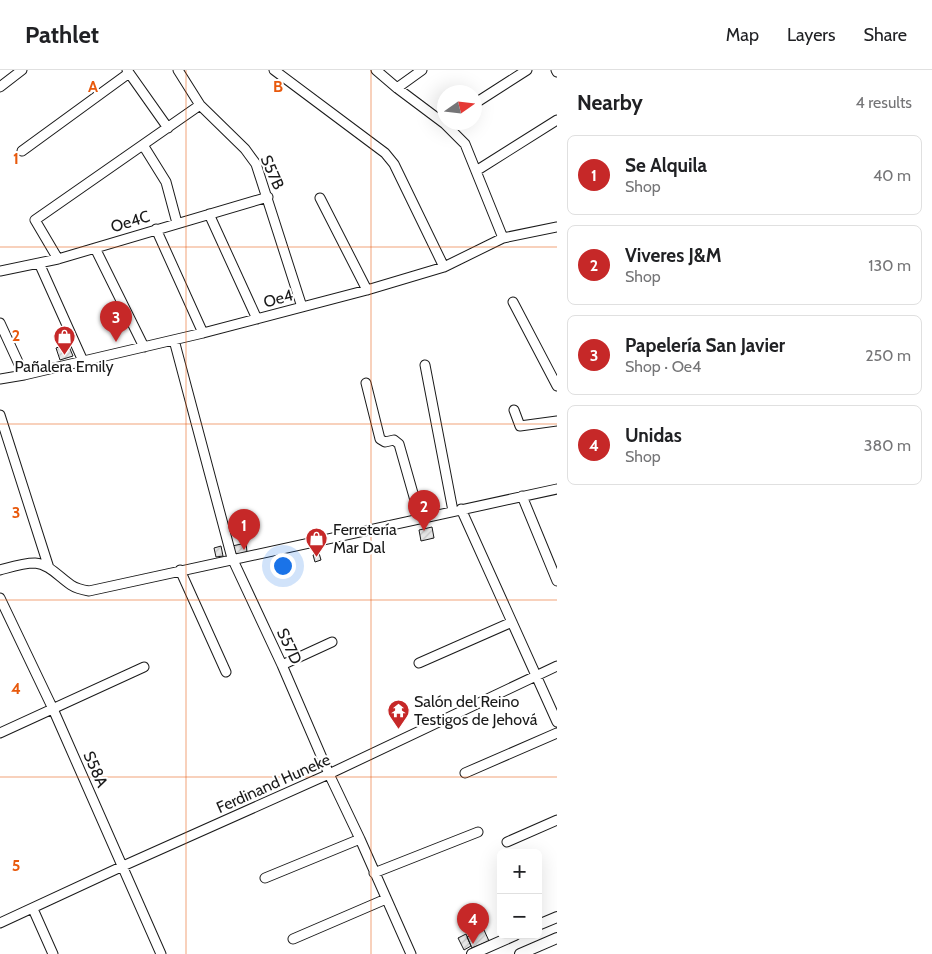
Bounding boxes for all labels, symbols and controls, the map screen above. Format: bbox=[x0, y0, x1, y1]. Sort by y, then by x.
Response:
text: Pathlet bbox=[25, 20, 99, 49]
text: Map bbox=[726, 24, 759, 46]
text: Layers bbox=[787, 24, 836, 46]
text: Share bbox=[864, 24, 907, 46]
text: A bbox=[88, 77, 98, 96]
text: B bbox=[273, 77, 283, 96]
north arrow bbox=[437, 85, 482, 130]
text: Nearby bbox=[577, 90, 643, 115]
text: 4 results bbox=[855, 93, 912, 112]
text: 1 bbox=[13, 149, 19, 168]
street label: S57B bbox=[257, 152, 289, 193]
text: Se Alquila bbox=[625, 154, 707, 177]
text: 1 bbox=[591, 166, 597, 185]
text: 40 m bbox=[873, 166, 911, 185]
text: Shop bbox=[625, 177, 661, 196]
street label: Oe4C bbox=[108, 207, 152, 236]
text: Viveres J&M bbox=[625, 244, 722, 267]
text: 2 bbox=[590, 256, 598, 275]
text: 130 m bbox=[868, 256, 911, 275]
text: Shop bbox=[625, 267, 661, 286]
street label: Oe4 bbox=[261, 285, 295, 311]
pin: 3 bbox=[100, 301, 132, 342]
shop icon: Pañalera Emily bbox=[52, 325, 76, 356]
text: 2 bbox=[12, 326, 20, 345]
text: Papelería San Javier bbox=[625, 334, 785, 357]
text: 3 bbox=[590, 346, 598, 365]
text: 250 m bbox=[865, 346, 911, 365]
place label: Pañalera Emily bbox=[14, 357, 114, 376]
text: Shop · Oe4 bbox=[625, 357, 701, 376]
text: Unidas bbox=[625, 424, 682, 447]
text: 4 bbox=[589, 436, 599, 455]
text: 380 m bbox=[864, 436, 911, 455]
text: Shop bbox=[625, 447, 661, 466]
pin: 2 bbox=[408, 490, 440, 531]
text: 3 bbox=[12, 503, 20, 522]
pin: 1 bbox=[228, 509, 260, 550]
place label: Ferretería Mar Dal bbox=[333, 520, 397, 557]
shop icon: Ferretería Mar Dal bbox=[305, 526, 329, 557]
your location bbox=[270, 553, 296, 579]
street label: S57D bbox=[273, 625, 306, 667]
text: 4 bbox=[11, 679, 21, 698]
place label: Salón del Reino Testigos de Jehová bbox=[414, 692, 538, 729]
temple icon: Salón del Reino Testigos de Jehová bbox=[386, 698, 410, 729]
street label: S58A bbox=[79, 748, 112, 790]
street label: Ferdinand Huneke bbox=[213, 750, 333, 817]
map controls bbox=[497, 849, 542, 939]
button: + bbox=[497, 849, 542, 894]
text: 5 bbox=[12, 856, 20, 875]
button: − bbox=[497, 894, 542, 939]
pin: 4 bbox=[457, 903, 489, 944]

